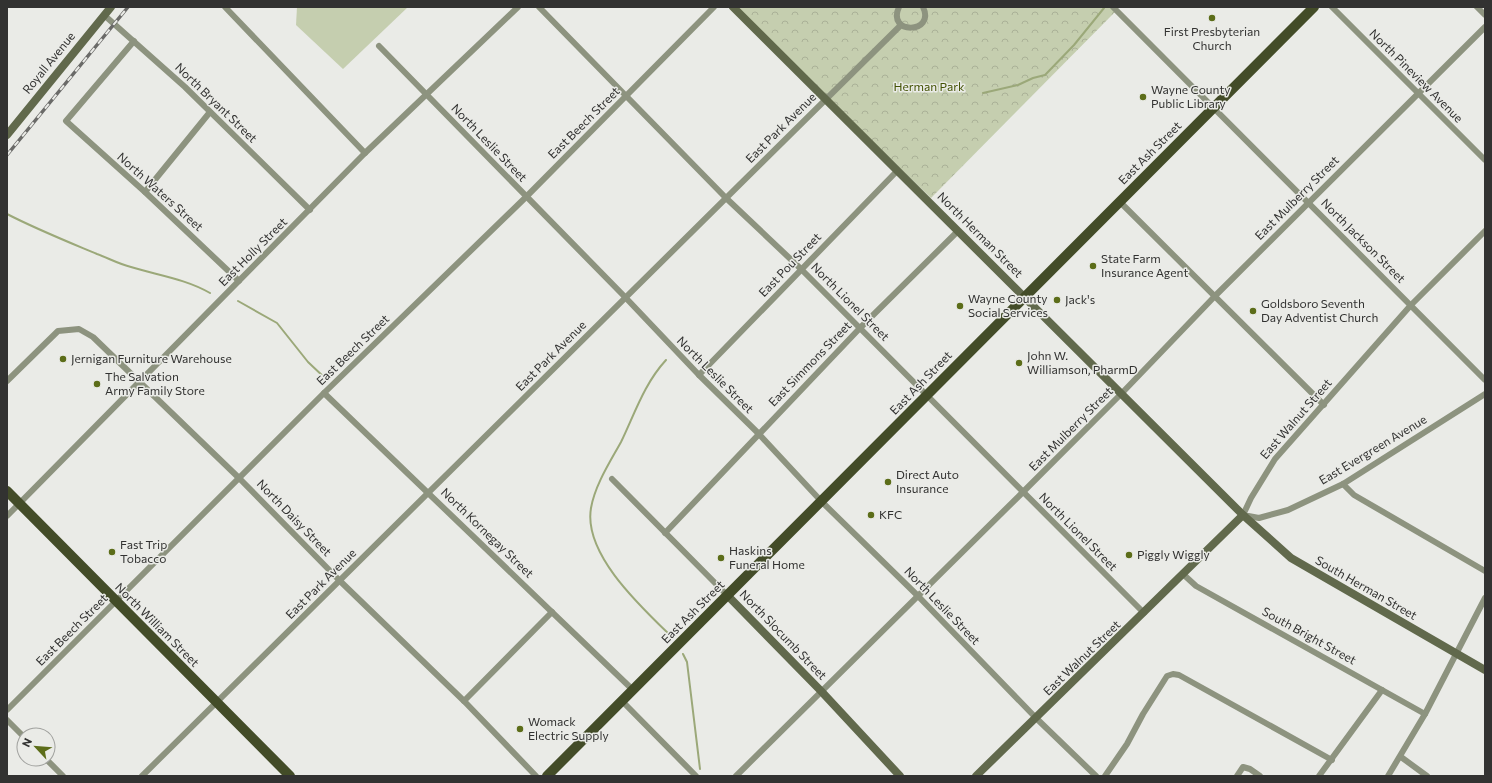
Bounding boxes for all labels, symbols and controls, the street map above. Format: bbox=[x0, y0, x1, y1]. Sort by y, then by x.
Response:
marker: First Presbyterian Church bbox=[1207, 13, 1217, 23]
place label: First Presbyterian Church bbox=[1164, 24, 1260, 52]
street label: North Pineview Avenue bbox=[1367, 26, 1466, 125]
street label: Royall Avenue bbox=[19, 29, 77, 96]
street label: North Bryant Street bbox=[173, 60, 260, 145]
park label: Herman Park bbox=[893, 79, 965, 93]
place label: Wayne County Public Library bbox=[1151, 82, 1231, 110]
street label: East Beech Street bbox=[545, 84, 622, 161]
street label: East Park Avenue bbox=[742, 89, 818, 165]
marker: Wayne County Public Library bbox=[1138, 92, 1148, 102]
street label: North Leslie Street bbox=[449, 101, 530, 184]
street label: East Ash Street bbox=[1115, 118, 1184, 187]
street label: North Waters Street bbox=[115, 149, 206, 233]
street label: East Mulberry Street bbox=[1251, 152, 1341, 242]
street label: North Herman Street bbox=[935, 189, 1026, 280]
street label: North Jackson Street bbox=[1318, 195, 1409, 286]
street label: East Holly Street bbox=[215, 214, 289, 288]
street label: East Pou Street bbox=[755, 229, 823, 299]
place label: State Farm Insurance Agent bbox=[1101, 251, 1188, 279]
street label: North Lionel Street bbox=[809, 259, 893, 343]
marker: State Farm Insurance Agent bbox=[1088, 261, 1098, 271]
place label: Wayne County Social Services bbox=[968, 291, 1048, 319]
place label: Jack's bbox=[1065, 292, 1095, 307]
marker: Jack's bbox=[1052, 295, 1062, 305]
place label: Goldsboro Seventh Day Adventist Church bbox=[1261, 296, 1378, 324]
marker: Wayne County Social Services bbox=[955, 301, 965, 311]
marker: Goldsboro Seventh Day Adventist Church bbox=[1248, 306, 1258, 316]
street label: East Beech Street bbox=[313, 311, 392, 387]
street label: East Park Avenue bbox=[512, 317, 588, 393]
street label: East Simmons Street bbox=[765, 318, 854, 409]
street label: North Leslie Street bbox=[675, 333, 757, 416]
street label: East Ash Street bbox=[886, 348, 954, 417]
place label: John W. Williamson, PharmD bbox=[1027, 348, 1138, 376]
place label: Jernigan Furniture Warehouse bbox=[71, 351, 232, 366]
marker: Jernigan Furniture Warehouse bbox=[58, 354, 68, 364]
marker: John W. Williamson, PharmD bbox=[1014, 358, 1024, 368]
place label: The Salvation Army Family Store bbox=[105, 369, 205, 397]
street label: East Walnut Street bbox=[1257, 375, 1334, 461]
marker: The Salvation Army Family Store bbox=[92, 379, 102, 389]
street label: East Mulberry Street bbox=[1025, 383, 1115, 473]
street label: East Evergreen Avenue bbox=[1316, 411, 1429, 487]
place label: Direct Auto Insurance bbox=[896, 467, 959, 495]
street label: North Daisy Street bbox=[255, 476, 335, 559]
marker: Direct Auto Insurance bbox=[883, 477, 893, 487]
street label: North Kornegay Street bbox=[439, 485, 537, 580]
street label: North Lionel Street bbox=[1037, 489, 1121, 573]
place label: KFC bbox=[879, 507, 902, 521]
marker: KFC bbox=[866, 510, 876, 520]
place label: Fast Trip Tobacco bbox=[120, 537, 167, 565]
place label: Haskins Funeral Home bbox=[729, 543, 805, 571]
street label: East Park Avenue bbox=[282, 545, 358, 621]
marker: Fast Trip Tobacco bbox=[107, 547, 117, 557]
place label: Piggly Wiggly bbox=[1137, 547, 1210, 561]
marker: Piggly Wiggly bbox=[1124, 550, 1134, 560]
street label: South Herman Street bbox=[1313, 552, 1420, 622]
marker: Haskins Funeral Home bbox=[716, 553, 726, 563]
street label: North Leslie Street bbox=[902, 564, 983, 647]
street label: East Ash Street bbox=[658, 577, 727, 646]
street label: North William Street bbox=[113, 580, 203, 669]
street label: North Slocumb Street bbox=[737, 587, 830, 682]
street label: East Beech Street bbox=[33, 591, 110, 668]
street label: South Bright Street bbox=[1260, 604, 1359, 667]
street label: East Walnut Street bbox=[1040, 617, 1123, 698]
place label: Womack Electric Supply bbox=[528, 714, 609, 742]
marker: Womack Electric Supply bbox=[515, 724, 525, 734]
north arrow bbox=[16, 727, 56, 767]
text: N bbox=[19, 736, 34, 749]

